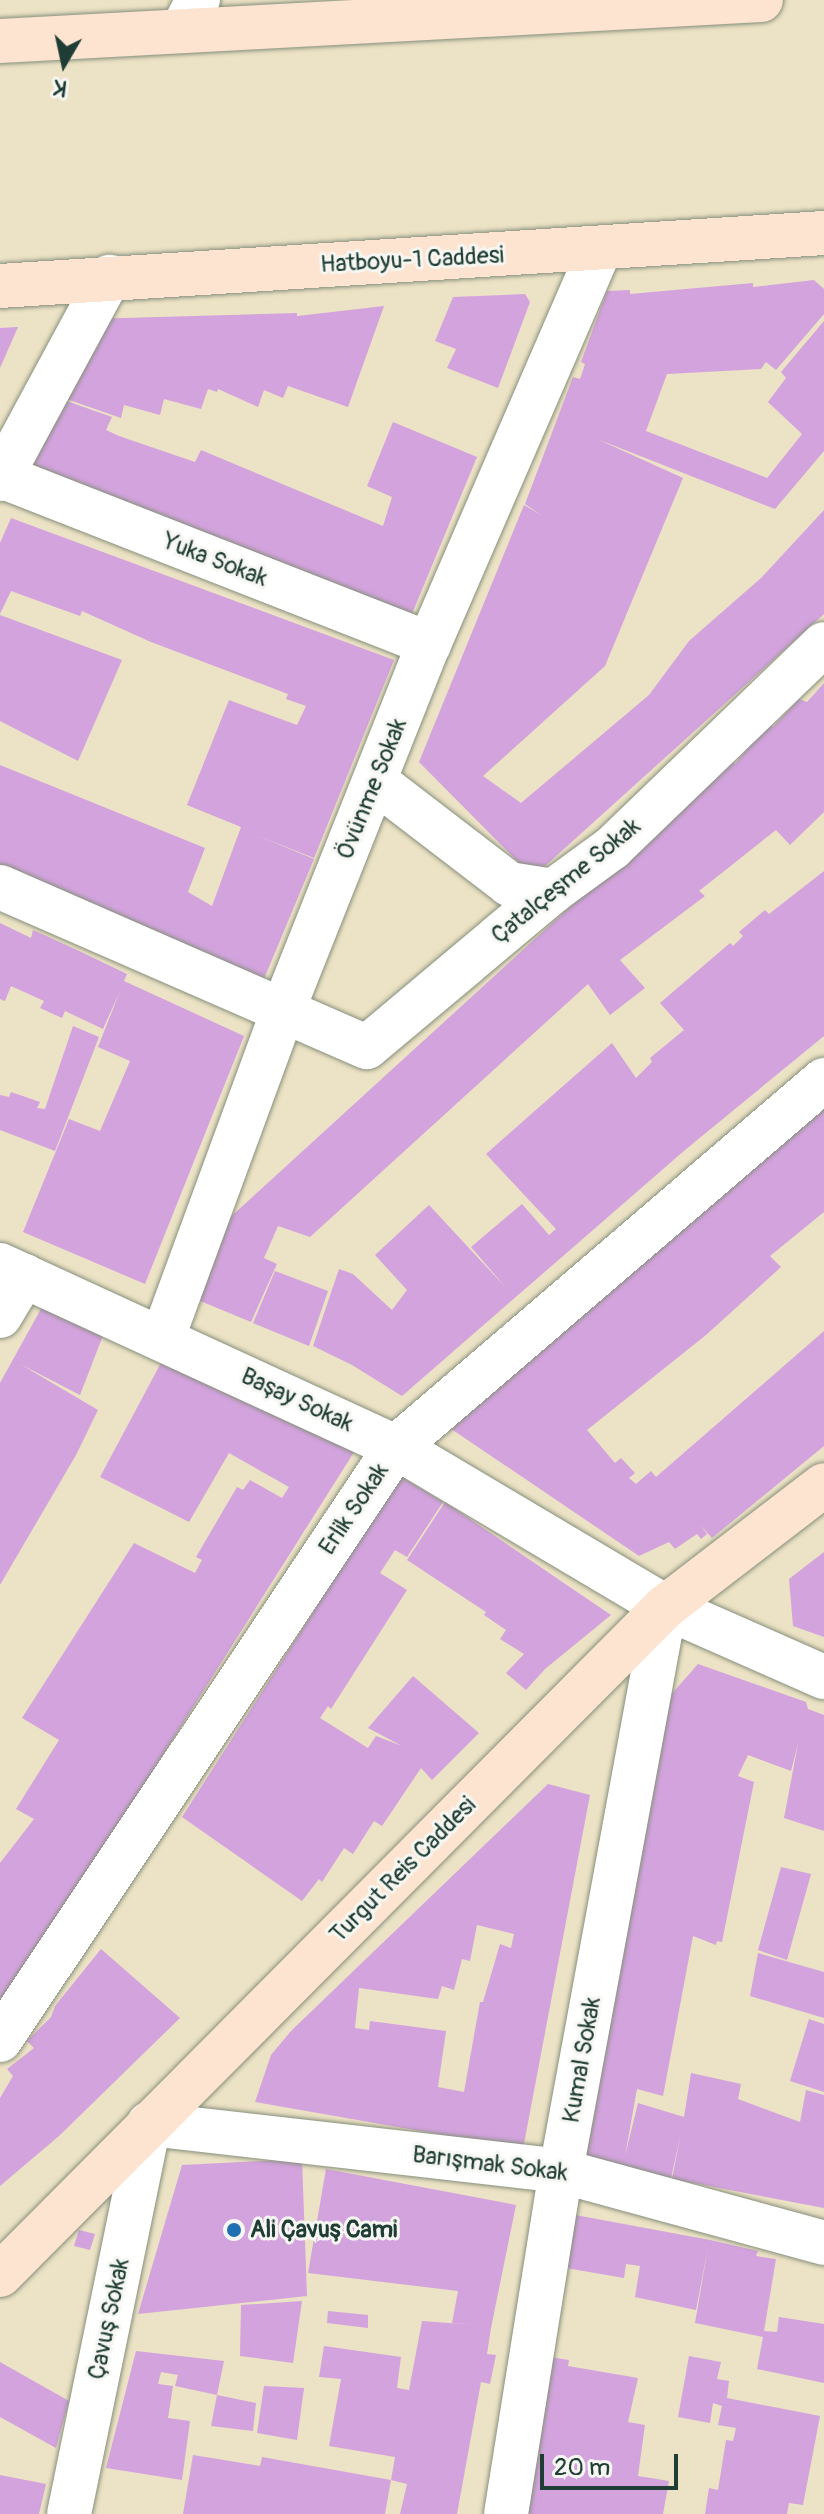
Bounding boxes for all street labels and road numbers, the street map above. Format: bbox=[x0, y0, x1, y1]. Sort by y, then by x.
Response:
street label: Hatboyu-1 Caddesi bbox=[320, 241, 504, 279]
street label: Yuka Sokak bbox=[159, 527, 271, 593]
street label: Övünme Sokak bbox=[331, 714, 413, 864]
street label: Çatalçeşme Sokak bbox=[486, 812, 646, 950]
street label: Başay Sokak bbox=[236, 1362, 358, 1438]
street label: Erlik Sokak bbox=[313, 1458, 395, 1560]
street label: Turgut Reis Caddesi bbox=[324, 1791, 482, 1949]
street label: Kumal Sokak bbox=[557, 1995, 607, 2125]
street label: Barışmak Sokak bbox=[411, 2140, 569, 2188]
street label: Çavuş Sokak bbox=[82, 2256, 136, 2382]

